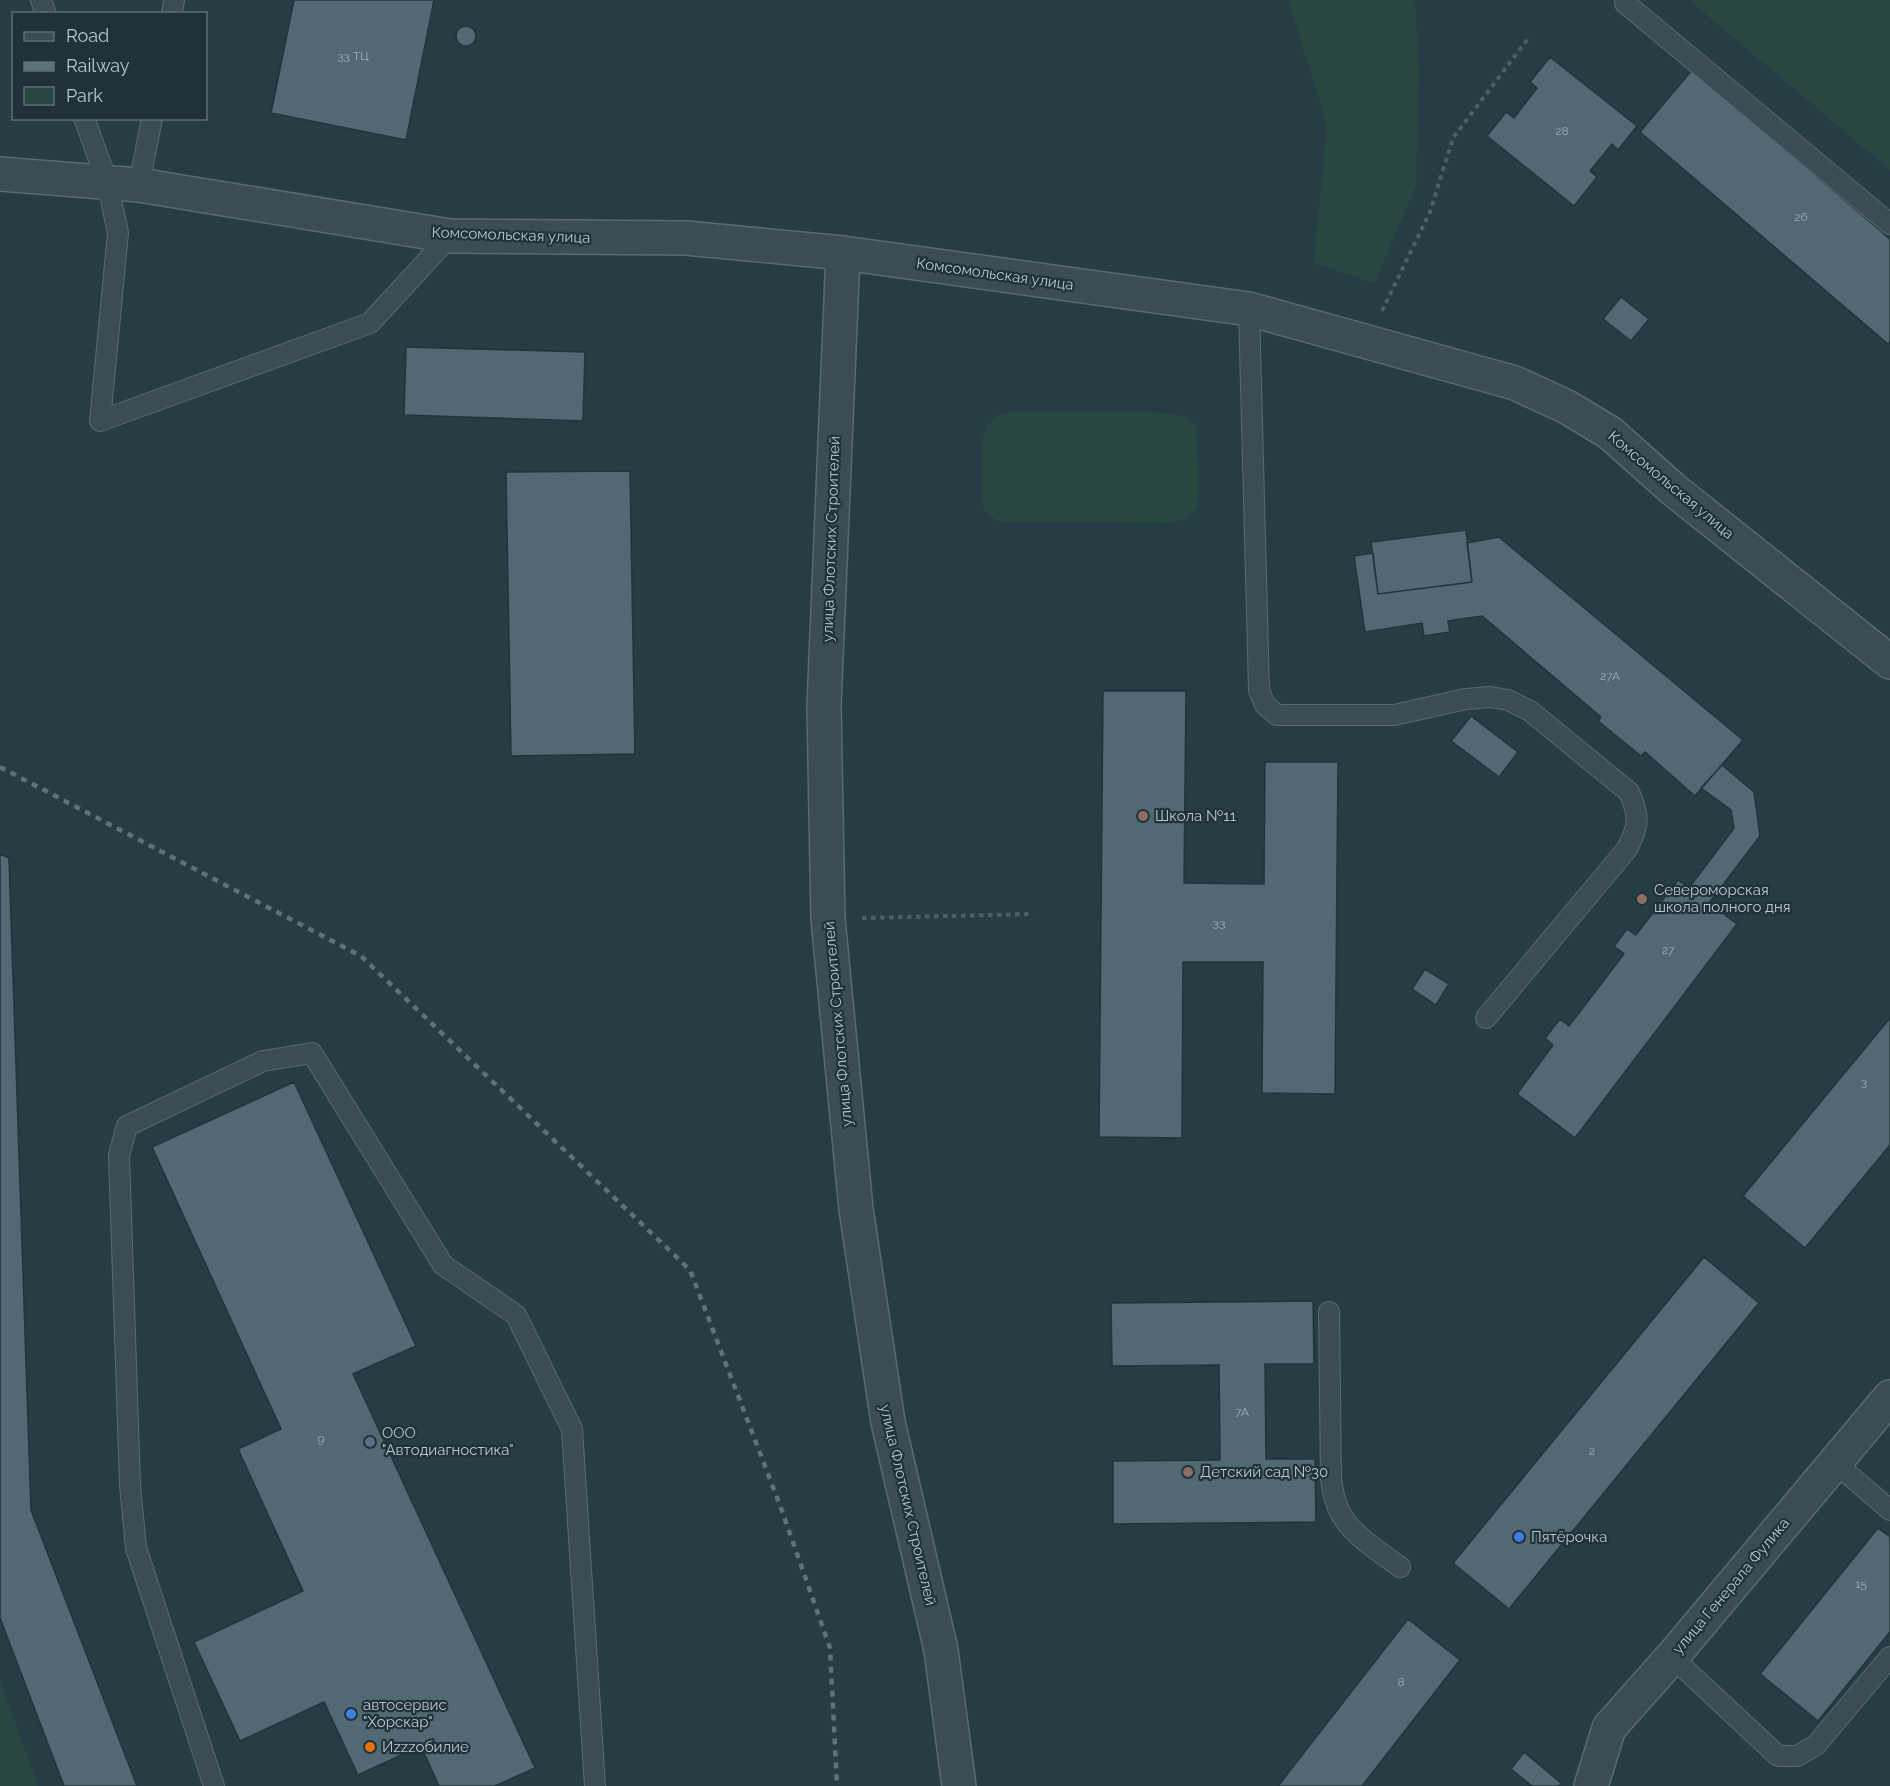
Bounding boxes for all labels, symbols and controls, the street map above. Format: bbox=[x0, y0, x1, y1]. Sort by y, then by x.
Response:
legend bbox=[12, 12, 207, 120]
text: Road bbox=[66, 25, 109, 46]
house number: 33 ТЦ bbox=[337, 49, 369, 63]
text: Railway bbox=[66, 55, 130, 76]
text: Park bbox=[66, 85, 103, 106]
house number: 28 bbox=[1555, 124, 1569, 138]
house number: 26 bbox=[1794, 210, 1808, 224]
street label: Комсомольская улица bbox=[431, 223, 591, 247]
street label: Комсомольская улица bbox=[915, 254, 1075, 294]
street label: Комсомольская улица bbox=[1604, 427, 1738, 543]
street label: улица Флотских Строителей bbox=[818, 436, 844, 642]
house number: 27А bbox=[1600, 669, 1620, 683]
place label: Школа №11 bbox=[1155, 807, 1237, 825]
marker: Школа №11 bbox=[1136, 809, 1150, 823]
place label: Североморская школа полного дня bbox=[1654, 881, 1791, 916]
marker: Североморская школа полного дня bbox=[1635, 892, 1649, 906]
house number: 33 bbox=[1213, 916, 1225, 930]
street label: улица Флотских Строителей bbox=[820, 921, 856, 1127]
house number: 27 bbox=[1662, 943, 1675, 957]
house number: 3 bbox=[1861, 1075, 1867, 1089]
street label: улица Флотских Строителей bbox=[876, 1403, 940, 1607]
house number: 7А bbox=[1235, 1405, 1249, 1419]
place label: ООО "Автодиагностика" bbox=[382, 1424, 514, 1459]
house number: 9 bbox=[317, 1432, 325, 1446]
marker: ООО "Автодиагностика" bbox=[363, 1435, 377, 1449]
house number: 2 bbox=[1589, 1444, 1595, 1458]
place label: Детский сад №30 bbox=[1200, 1463, 1328, 1481]
marker: Детский сад №30 bbox=[1181, 1465, 1195, 1479]
street label: улица Генерала Фулика bbox=[1669, 1514, 1793, 1658]
place label: Пятёрочка bbox=[1531, 1528, 1607, 1546]
marker: Пятёрочка bbox=[1512, 1530, 1526, 1544]
house number: 15 bbox=[1855, 1577, 1867, 1591]
house number: 8 bbox=[1397, 1675, 1405, 1689]
place label: автосервис "Хорскар" bbox=[363, 1696, 447, 1731]
marker: автосервис "Хорскар" bbox=[344, 1707, 358, 1721]
place label: Иzzzобилие bbox=[382, 1738, 469, 1756]
marker: Иzzzобилие bbox=[363, 1740, 377, 1754]

